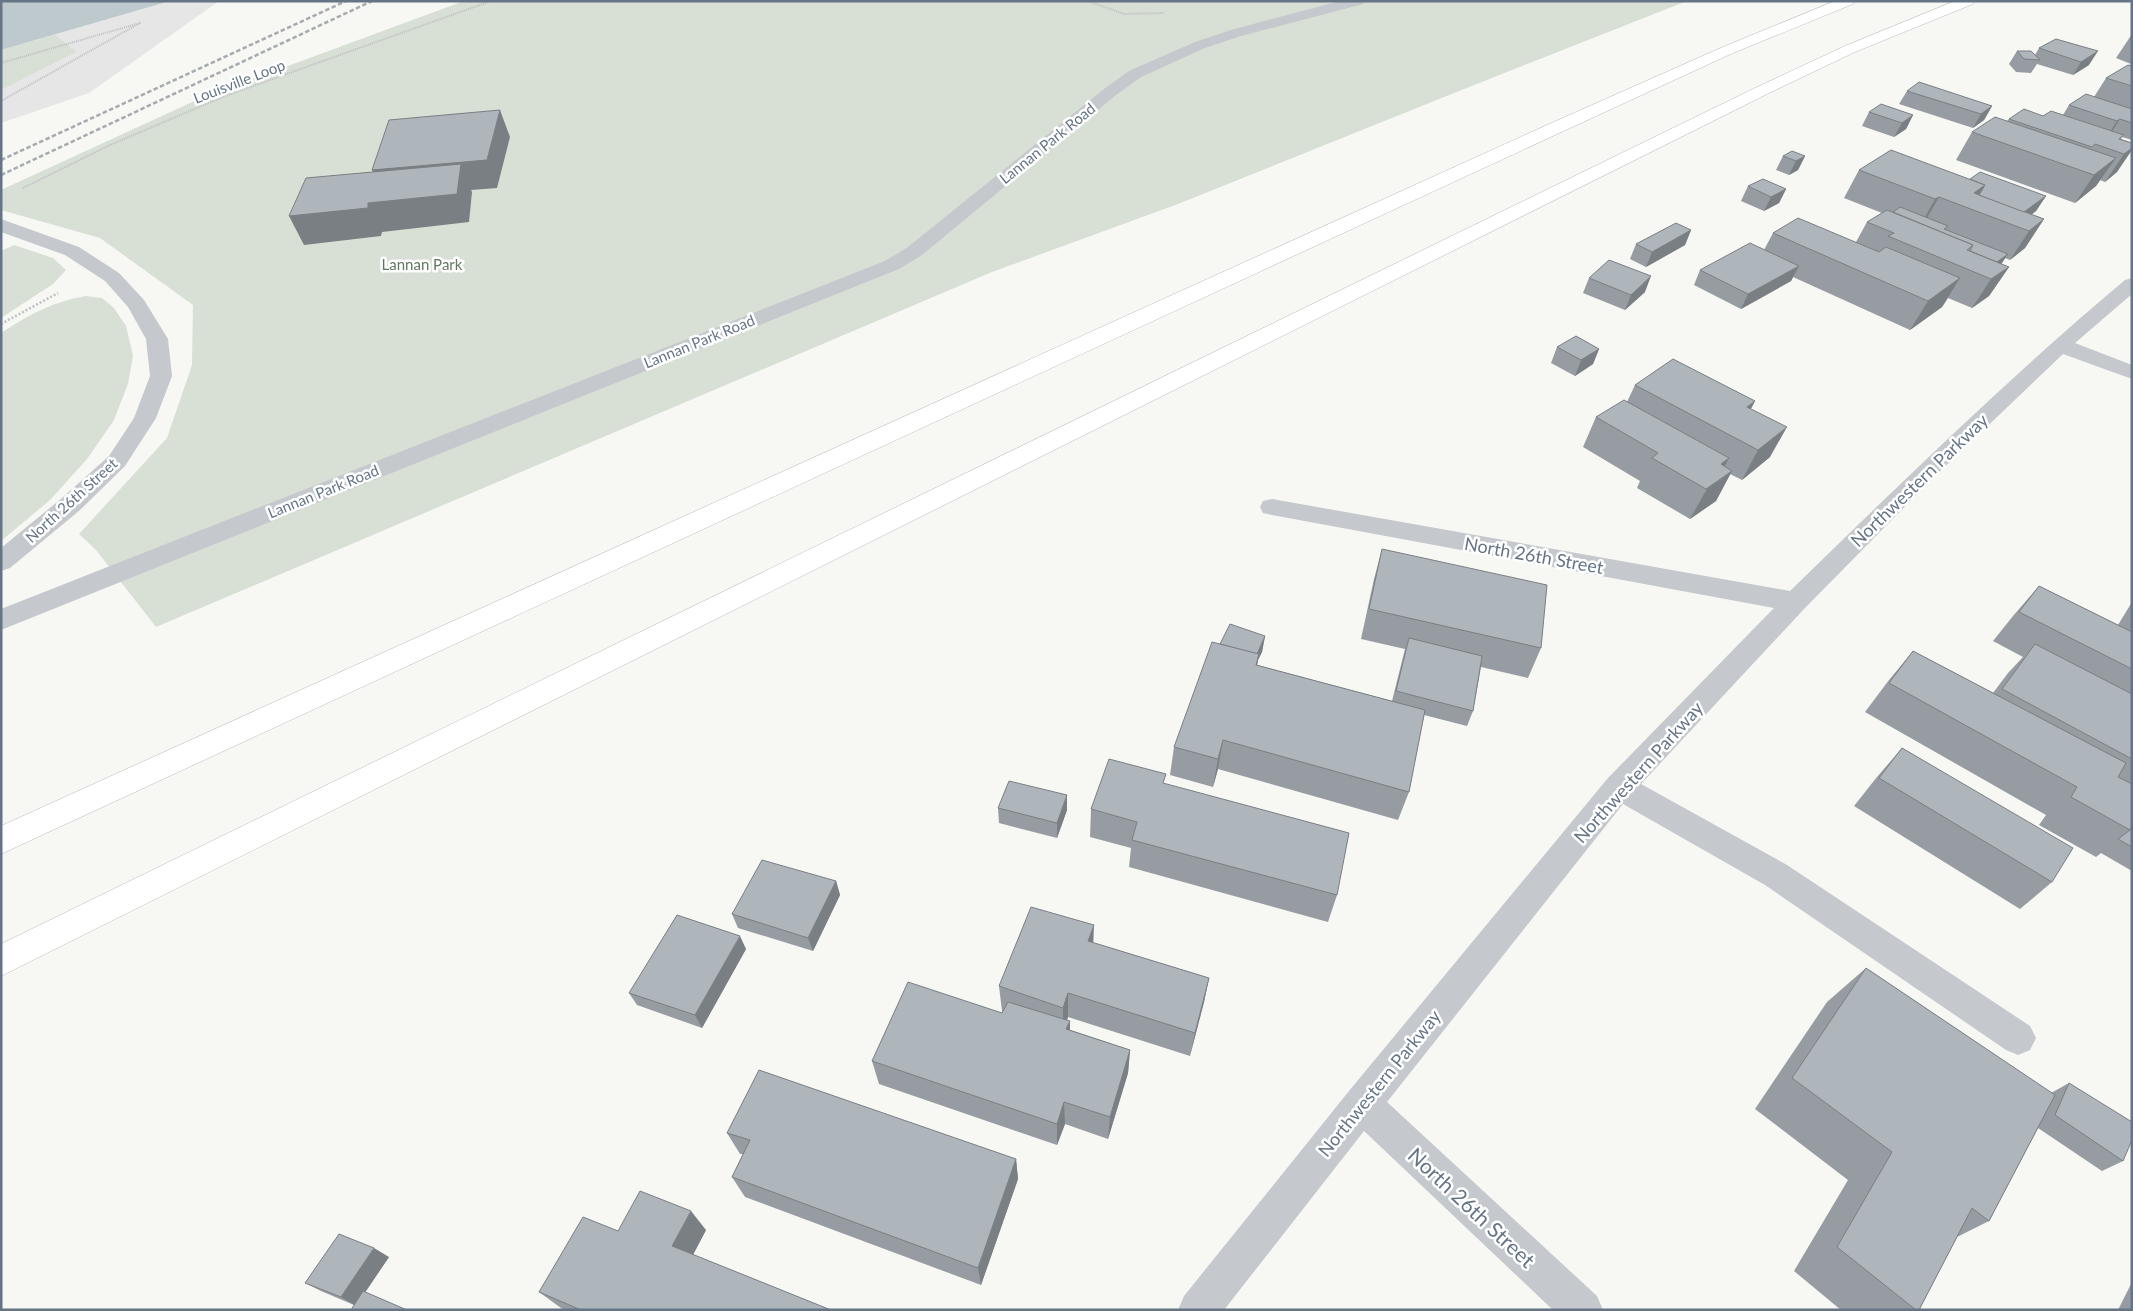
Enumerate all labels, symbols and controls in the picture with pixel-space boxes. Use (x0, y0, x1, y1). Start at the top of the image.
street label: Louisville Loop (191, 55, 287, 107)
street label: Lannan Park Road (995, 99, 1099, 187)
park label: Lannan Park (382, 255, 463, 273)
street label: Lannan Park Road (641, 311, 757, 371)
street label: Northwestern Parkway (1846, 408, 1993, 551)
street label: North 26th Street (21, 454, 121, 546)
street label: Lannan Park Road (265, 461, 381, 521)
street label: North 26th Street (1463, 532, 1606, 578)
street label: Northwestern Parkway (1569, 696, 1708, 847)
street label: Northwestern Parkway (1313, 1005, 1445, 1161)
street label: North 26th Street (1403, 1142, 1541, 1272)

